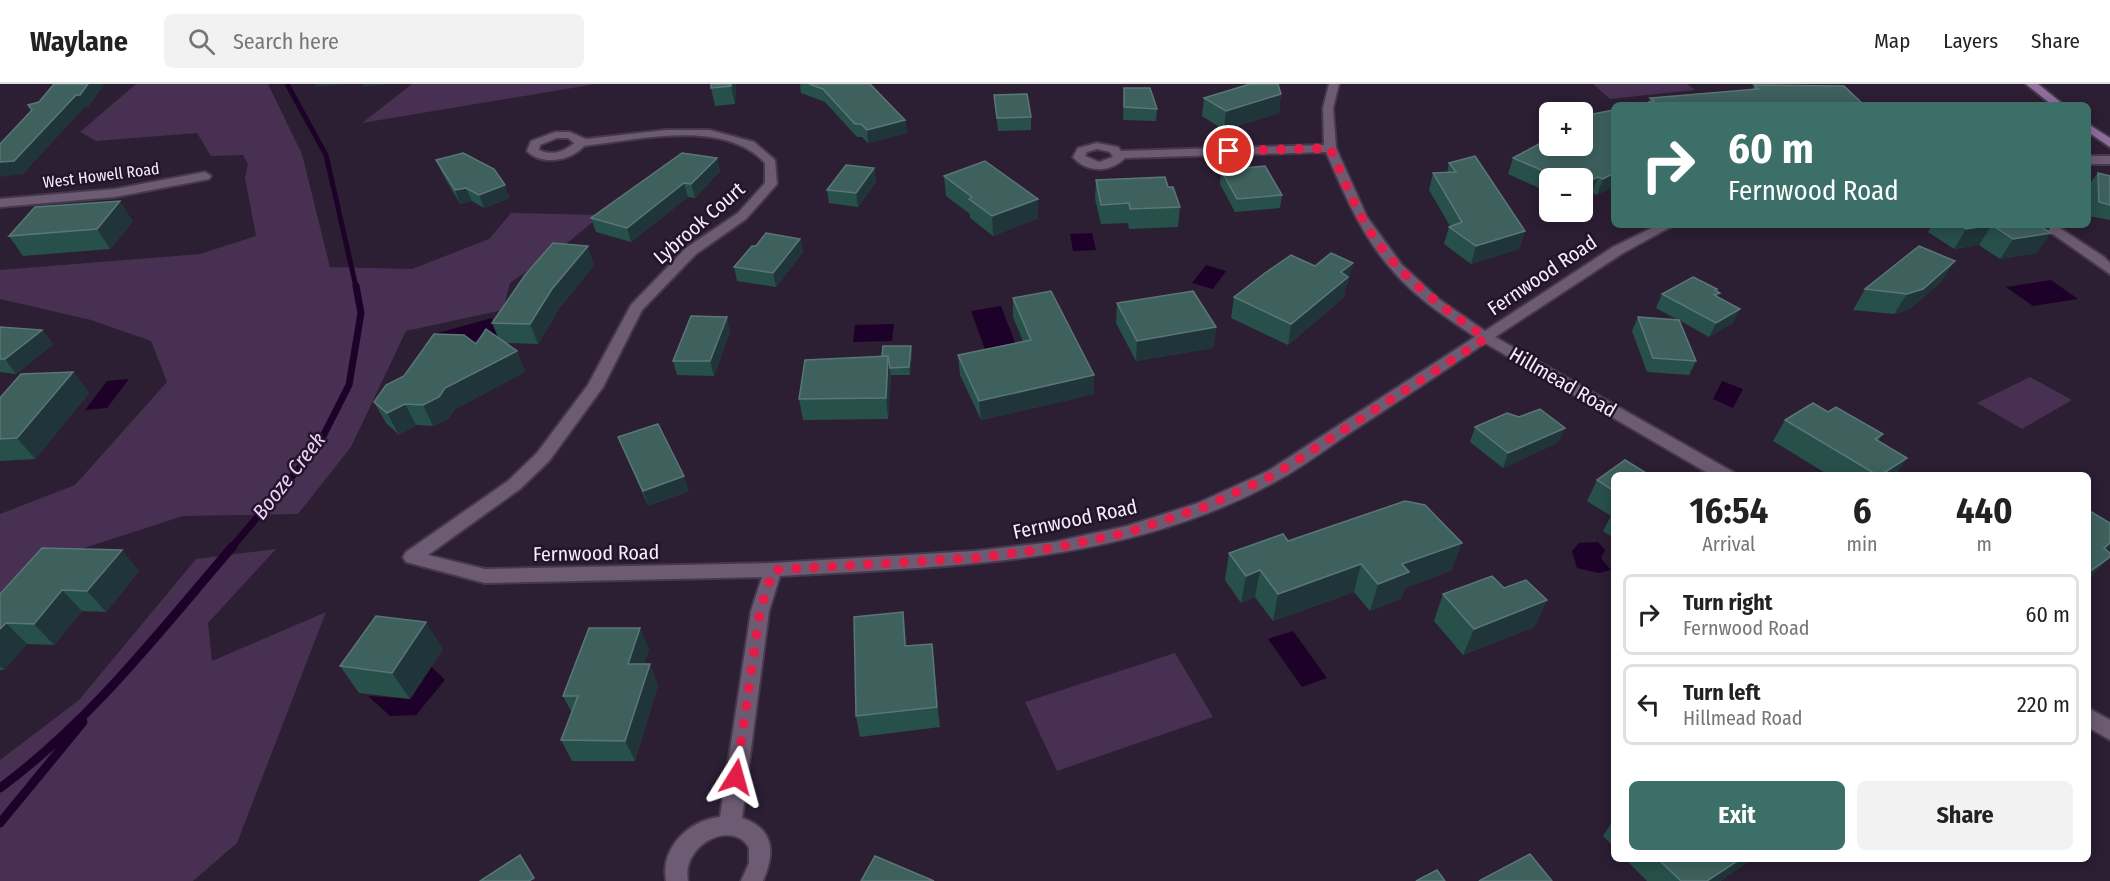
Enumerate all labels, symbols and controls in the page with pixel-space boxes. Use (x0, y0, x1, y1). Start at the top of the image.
search box (164, 14, 584, 68)
text: Waylane (30, 25, 128, 58)
icon: search (185, 25, 218, 58)
text: Search here (233, 28, 339, 55)
text: Map (1874, 28, 1910, 54)
text: Layers (1943, 28, 1998, 54)
text: Share (2031, 28, 2080, 54)
map controls (1539, 102, 1593, 222)
button: + (1539, 102, 1593, 156)
text: 60 m (1728, 124, 1814, 174)
pin (1203, 125, 1254, 176)
icon: right (1629, 126, 1707, 204)
icon: arrive (1212, 134, 1245, 167)
street label: West Howell Road (42, 159, 160, 192)
button: − (1539, 168, 1593, 222)
text: Fernwood Road (1728, 175, 1899, 207)
street label: Lybrook Court (649, 177, 750, 269)
street label: Fernwood Road (1483, 230, 1601, 320)
street label: Hillmead Road (1505, 342, 1621, 422)
water label: Booze Creek (247, 427, 331, 525)
text: 16:54 (1689, 489, 1768, 533)
text: 6 (1853, 489, 1871, 533)
text: 440 (1956, 489, 2013, 533)
street label: Fernwood Road (1011, 494, 1139, 544)
text: Arrival (1702, 532, 1755, 556)
text: min (1847, 532, 1878, 556)
text: m (1977, 532, 1992, 556)
street label: Fernwood Road (533, 540, 659, 566)
text: Turn right (1683, 589, 1772, 616)
icon: right (1632, 598, 1665, 631)
text: 60 m (2026, 601, 2070, 628)
text: Fernwood Road (1683, 616, 1809, 640)
text: Turn left (1683, 679, 1761, 706)
icon: left (1632, 688, 1665, 721)
text: 220 m (2017, 691, 2070, 718)
text: Hillmead Road (1683, 706, 1802, 730)
position arrow (704, 745, 768, 809)
button: Exit (1629, 781, 1845, 850)
button: Share (1857, 781, 2073, 850)

